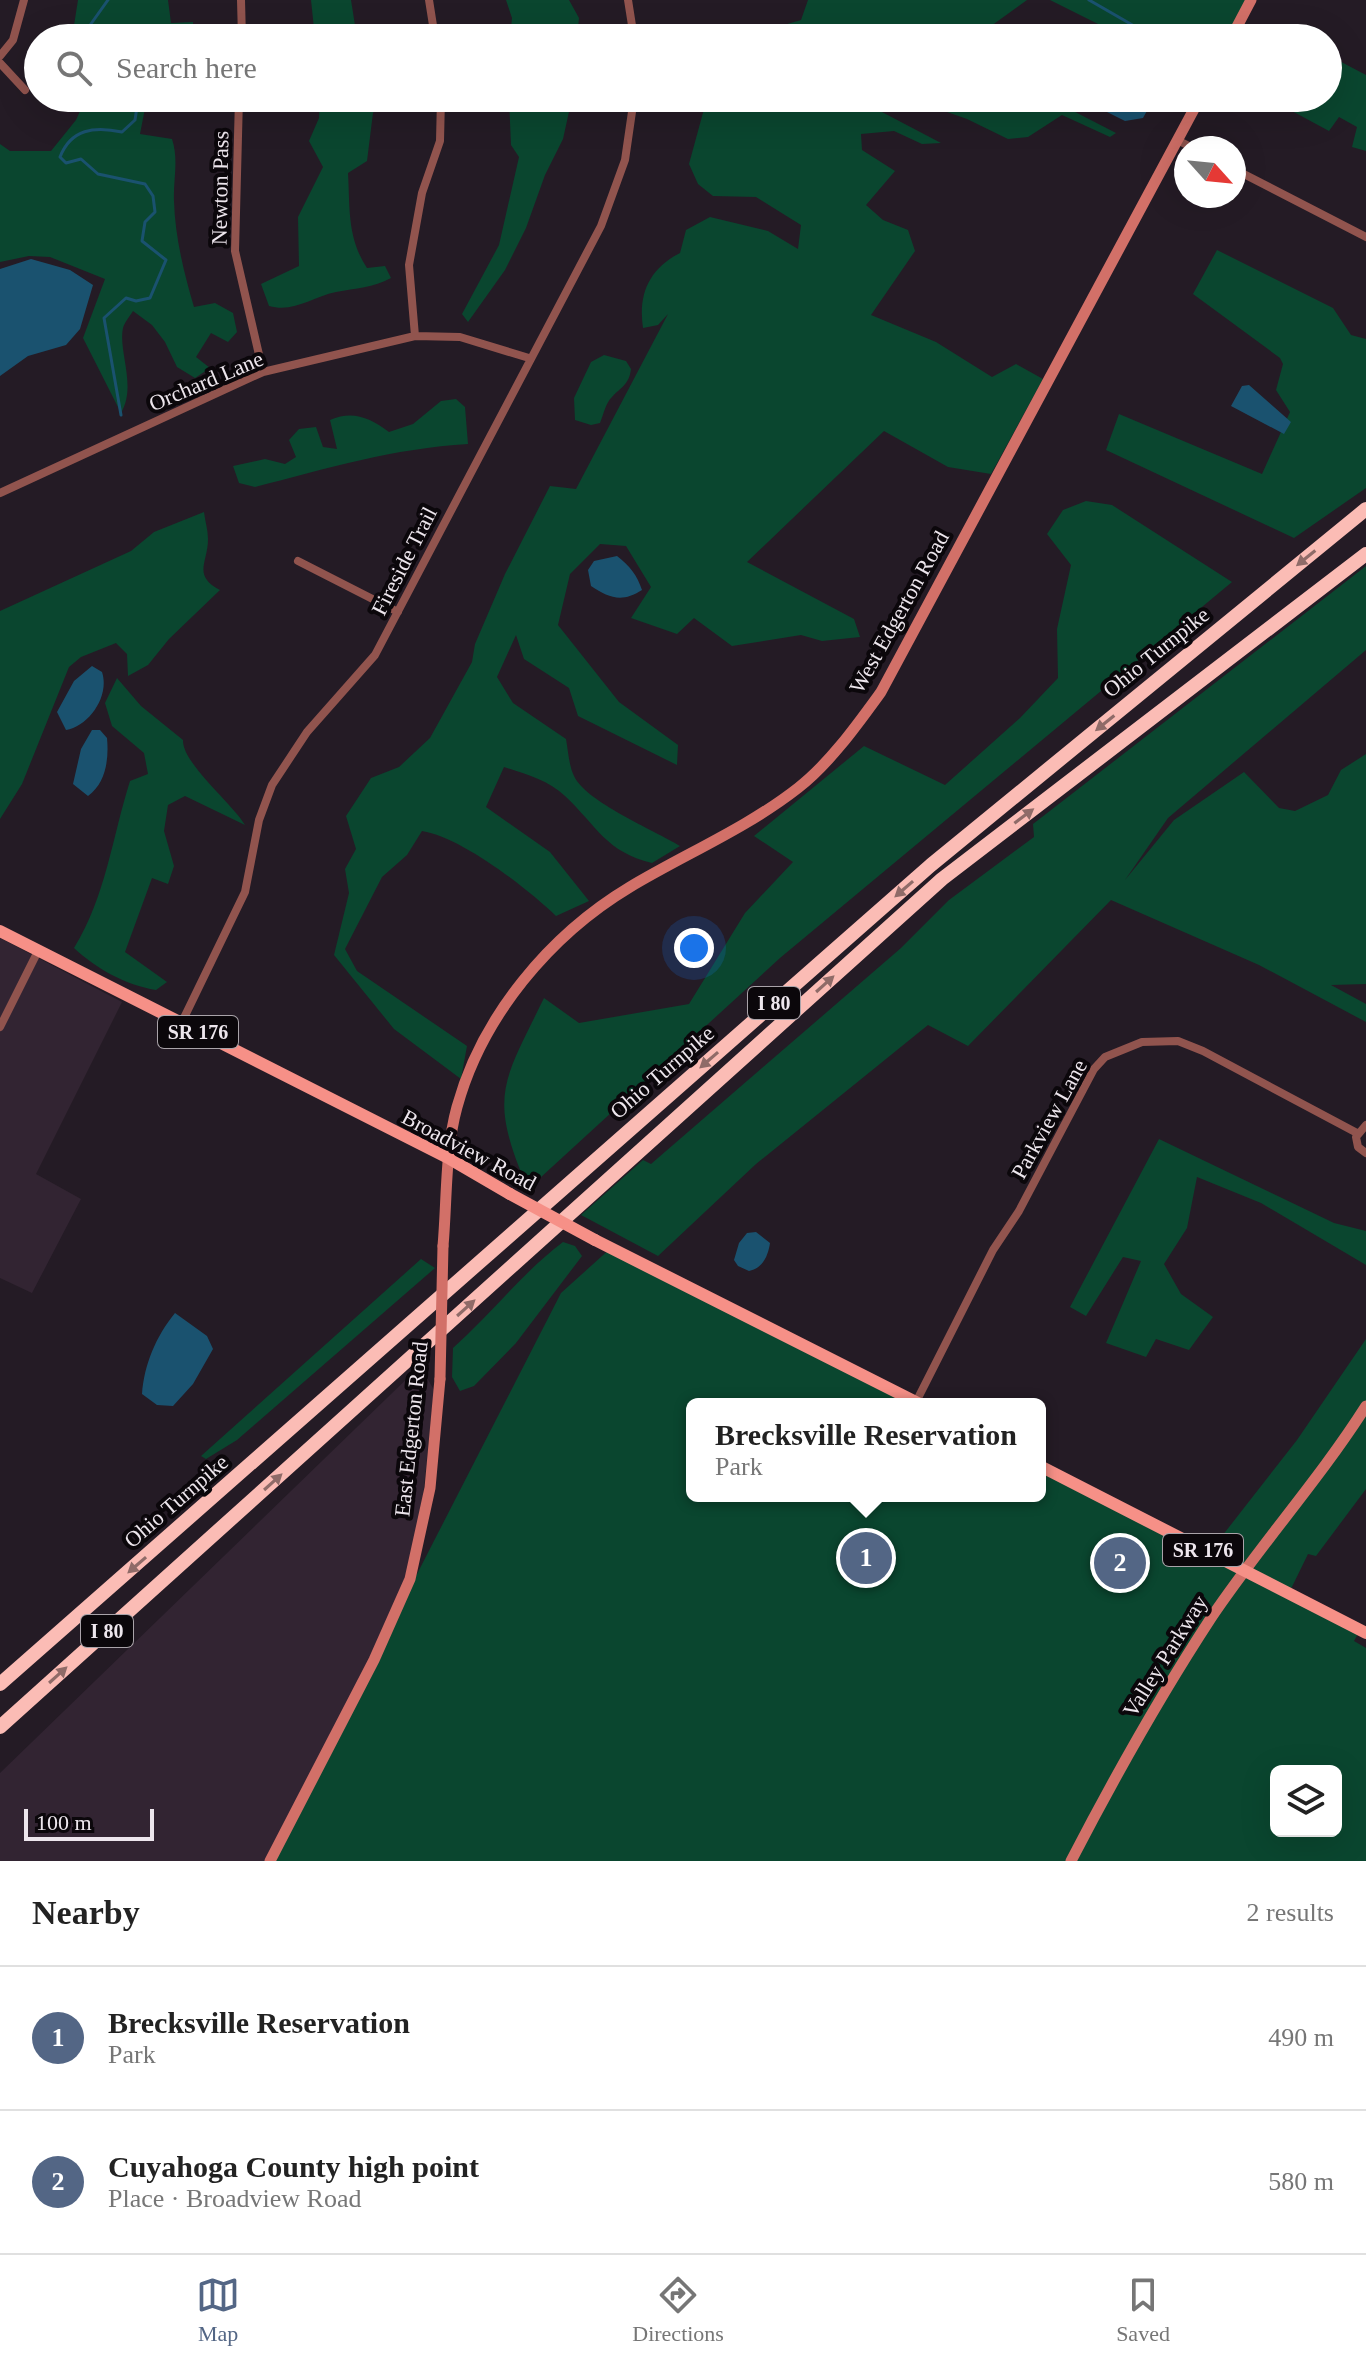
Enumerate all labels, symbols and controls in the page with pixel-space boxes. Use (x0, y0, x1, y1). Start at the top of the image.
search box (24, 24, 1342, 112)
icon: search (52, 46, 96, 90)
text: Search here (116, 51, 257, 84)
street label: Newton Pass (207, 131, 233, 245)
north arrow (1174, 136, 1246, 208)
street label: Orchard Lane (145, 346, 267, 416)
street label: Fireside Trail (366, 503, 442, 619)
street label: West Edgerton Road (844, 527, 954, 697)
one-way arrow (1295, 550, 1316, 567)
street label: Ohio Turnpike (1098, 602, 1214, 702)
one-way arrow (1095, 714, 1115, 731)
one-way arrow (1014, 809, 1034, 825)
one-way arrow (895, 880, 915, 897)
your location (674, 928, 714, 968)
one-way arrow (815, 976, 835, 993)
road number: I 80 (748, 987, 800, 1019)
road number: SR 176 (158, 1016, 238, 1048)
street label: Ohio Turnpike (605, 1020, 719, 1124)
one-way arrow (699, 1051, 719, 1068)
street label: Parkview Lane (1006, 1055, 1092, 1183)
street label: Broadview Road (398, 1104, 540, 1196)
one-way arrow (456, 1300, 475, 1318)
street label: East Edgerton Road (389, 1340, 433, 1518)
popup (686, 1398, 1046, 1502)
text: Brecksville Reservation (715, 1418, 1017, 1451)
street label: Ohio Turnpike (119, 1449, 233, 1553)
text: Park (715, 1452, 763, 1481)
one-way arrow (262, 1474, 282, 1491)
pin: 1 (840, 1528, 892, 1588)
pin: 2 (1094, 1533, 1146, 1593)
road number: SR 176 (1163, 1534, 1243, 1566)
one-way arrow (127, 1556, 147, 1573)
street label: Valley Parkway (1118, 1591, 1212, 1721)
road number: I 80 (81, 1615, 133, 1647)
one-way arrow (48, 1666, 68, 1684)
map controls (1270, 1765, 1342, 1837)
button: layers (1270, 1765, 1342, 1837)
scale bar (24, 1805, 154, 1841)
text: 100 m (36, 1810, 92, 1835)
text: Nearby (32, 1894, 140, 1931)
text: 2 results (1247, 1898, 1334, 1927)
text: Brecksville Reservation (108, 2006, 410, 2039)
text: 1 (52, 2023, 65, 2052)
text: 490 m (1268, 2023, 1334, 2052)
text: Park (108, 2040, 156, 2069)
text: Cuyahoga County high point (108, 2150, 479, 2183)
text: 2 (52, 2167, 65, 2196)
text: 580 m (1268, 2167, 1334, 2196)
text: Place · Broadview Road (108, 2184, 361, 2213)
tab: Map (196, 2273, 240, 2347)
tab: Directions (632, 2273, 724, 2347)
tab: Saved (1116, 2273, 1170, 2347)

